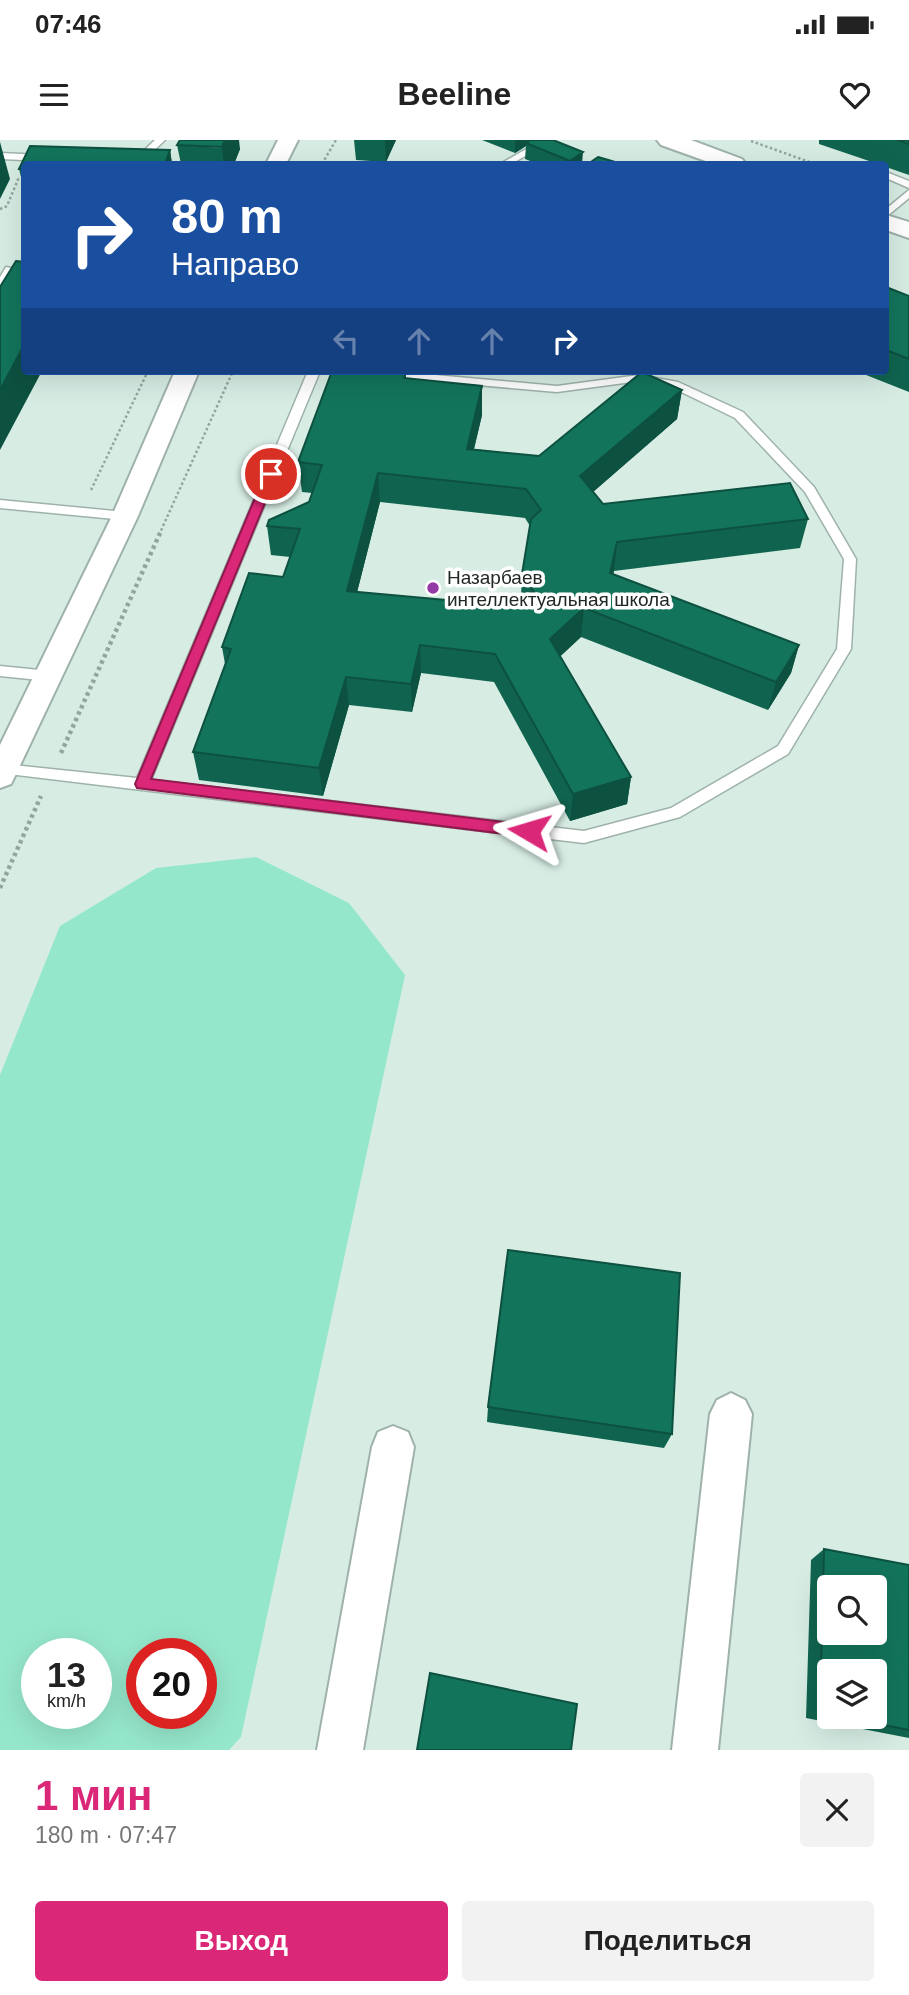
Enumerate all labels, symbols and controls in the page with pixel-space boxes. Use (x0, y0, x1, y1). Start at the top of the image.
text: 07:46 (35, 9, 102, 39)
icon: menu (35, 76, 73, 114)
text: Beeline (398, 76, 511, 112)
icon: heart (836, 76, 874, 114)
icon: right (56, 189, 147, 280)
text: 80 m (171, 189, 283, 243)
text: Направо (171, 246, 299, 282)
icon: left (327, 322, 365, 360)
icon: ahead (400, 322, 438, 360)
icon: ahead (473, 322, 511, 360)
icon: right (546, 322, 584, 360)
pin (241, 444, 301, 504)
icon: arrive (252, 455, 290, 493)
place label: Назарбаев интеллектуальная школа (447, 567, 670, 610)
marker: Назарбаев интеллектуальная школа (425, 580, 441, 596)
position arrow (492, 794, 566, 868)
map controls (817, 1575, 887, 1729)
button: search (817, 1575, 887, 1645)
speed limit sign: 20 (126, 1638, 217, 1729)
text: 13 (47, 1655, 86, 1694)
button: layers (817, 1659, 887, 1729)
text: km/h (47, 1691, 86, 1711)
text: 1 мин (35, 1772, 152, 1819)
button: close (800, 1773, 874, 1847)
text: 180 m · 07:47 (35, 1822, 177, 1848)
button: Выход (35, 1901, 448, 1981)
button: Поделиться (462, 1901, 874, 1981)

